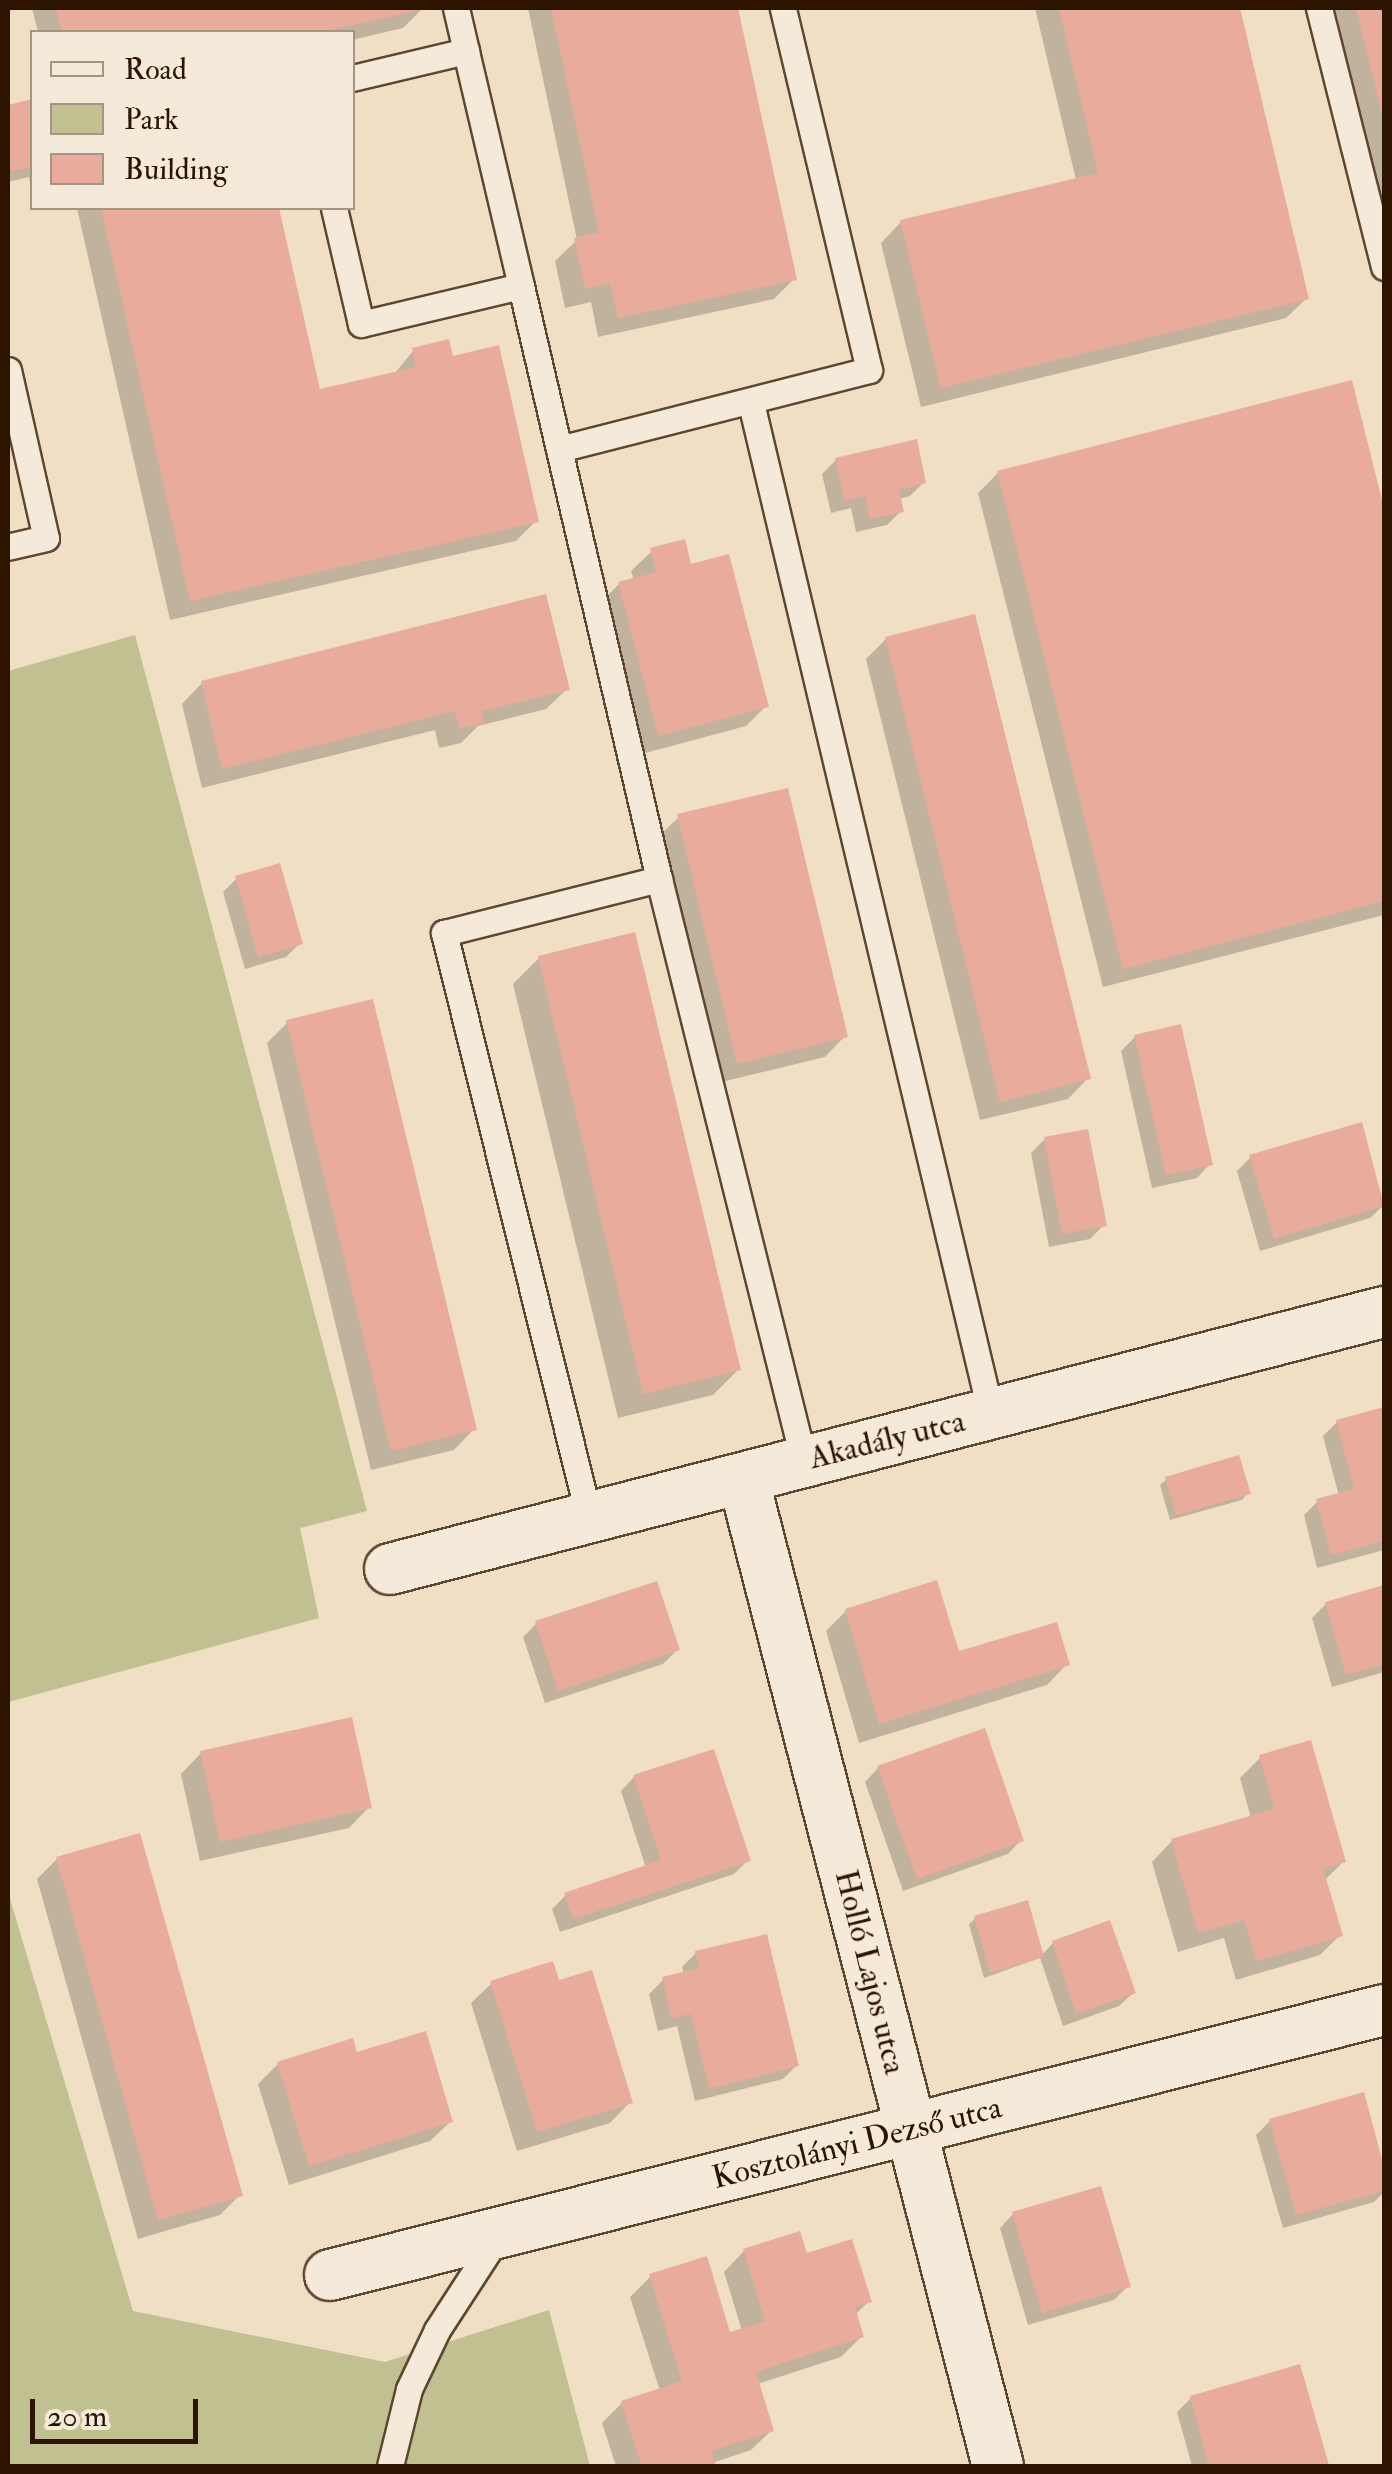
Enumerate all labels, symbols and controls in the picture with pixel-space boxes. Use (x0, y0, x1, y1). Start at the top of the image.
legend (30, 30, 355, 210)
text: Road (124, 51, 187, 88)
text: Park (124, 101, 179, 138)
text: Building (124, 151, 228, 188)
street label: Akadály utca (805, 1402, 969, 1478)
street label: Holló Lajos utca (826, 1866, 914, 2078)
street label: Kosztolányi Dezső utca (708, 2088, 1006, 2198)
scale bar (35, 2379, 202, 2441)
text: 20 m (47, 2398, 107, 2435)

